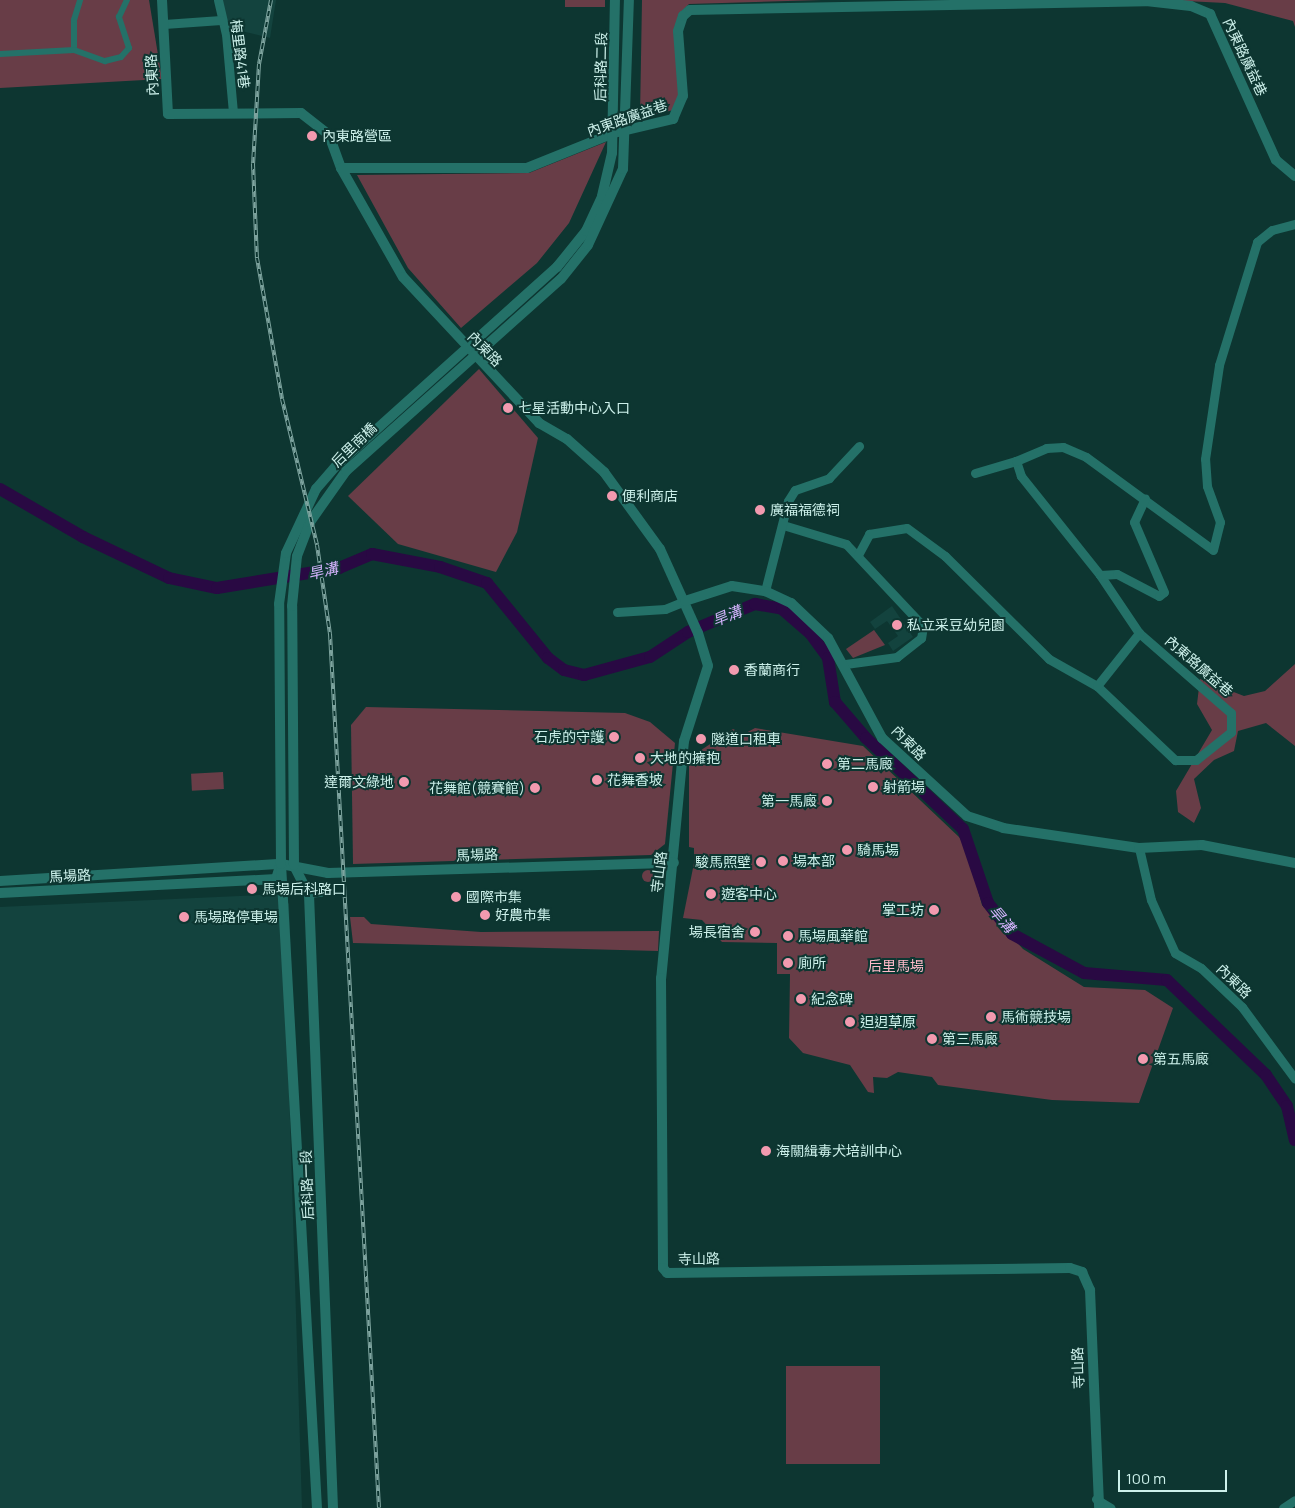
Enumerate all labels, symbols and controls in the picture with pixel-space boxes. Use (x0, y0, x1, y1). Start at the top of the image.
street label: 內東路廣益巷 (1220, 15, 1270, 99)
street label: 梅里路41巷 (227, 18, 253, 90)
street label: 后科路二段 (592, 32, 610, 102)
street label: 內東路 (143, 54, 161, 96)
street label: 內東路廣益巷 (585, 96, 669, 140)
place label: 內東路營區 (322, 128, 392, 144)
marker: 內東路營區 (306, 130, 318, 142)
street label: 內東路 (464, 328, 506, 370)
place label: 七星活動中心入口 (518, 400, 630, 416)
marker: 七星活動中心入口 (502, 402, 514, 414)
street label: 后里南橋 (328, 420, 380, 470)
place label: 便利商店 (622, 488, 678, 504)
marker: 便利商店 (606, 490, 618, 502)
place label: 廣福福德祠 (770, 502, 840, 518)
marker: 廣福福德祠 (754, 504, 766, 516)
water label: 旱溝 (306, 559, 340, 583)
water label: 旱溝 (710, 602, 744, 630)
place label: 私立采豆幼兒園 (907, 617, 1005, 633)
marker: 私立采豆幼兒園 (891, 619, 903, 631)
street label: 內東路廣益巷 (1162, 632, 1236, 700)
place label: 香蘭商行 (744, 662, 800, 678)
marker: 香蘭商行 (728, 664, 740, 676)
street label: 內東路 (888, 722, 930, 764)
place label: 石虎的守護 (534, 729, 604, 745)
marker: 石虎的守護 (608, 731, 620, 743)
place label: 隧道口租車 (711, 731, 781, 747)
marker: 隧道口租車 (695, 733, 707, 745)
place label: 大地的擁抱 (650, 750, 720, 766)
marker: 大地的擁抱 (634, 752, 646, 764)
place label: 第二馬廄 (837, 756, 893, 772)
marker: 第二馬廄 (821, 758, 833, 770)
place label: 花舞香坡 (607, 772, 663, 788)
place label: 達爾文綠地 (324, 774, 394, 790)
marker: 花舞香坡 (591, 774, 603, 786)
marker: 達爾文綠地 (398, 776, 410, 788)
place label: 射箭場 (883, 779, 925, 795)
place label: 花舞館(競賽館) (429, 780, 525, 796)
marker: 射箭場 (867, 781, 879, 793)
marker: 花舞館(競賽館) (529, 782, 541, 794)
place label: 第一馬廄 (761, 793, 817, 809)
marker: 第一馬廄 (821, 795, 833, 807)
place label: 騎馬場 (857, 842, 899, 858)
marker: 騎馬場 (841, 844, 853, 856)
street label: 馬場路 (456, 846, 498, 864)
street label: 寺山路 (648, 850, 670, 894)
place label: 場本部 (793, 853, 835, 869)
place label: 駿馬照壁 (695, 854, 751, 870)
marker: 場本部 (777, 855, 789, 867)
marker: 駿馬照壁 (755, 856, 767, 868)
street label: 馬場路 (49, 867, 91, 885)
place label: 馬場后科路口 (262, 881, 346, 897)
marker: 馬場后科路口 (246, 883, 258, 895)
place label: 遊客中心 (721, 886, 777, 902)
marker: 遊客中心 (705, 888, 717, 900)
place label: 國際市集 (466, 889, 522, 905)
marker: 國際市集 (450, 891, 462, 903)
place label: 掌工坊 (882, 902, 924, 918)
water label: 旱溝 (985, 902, 1019, 936)
marker: 掌工坊 (928, 904, 940, 916)
place label: 好農市集 (495, 907, 551, 923)
place label: 馬場路停車場 (194, 909, 278, 925)
marker: 好農市集 (479, 909, 491, 921)
marker: 馬場路停車場 (178, 911, 190, 923)
place label: 場長宿舍 (689, 924, 745, 940)
marker: 場長宿舍 (749, 926, 761, 938)
place label: 馬場風華館 (798, 928, 868, 944)
marker: 馬場風華館 (782, 930, 794, 942)
place label: 廁所 (798, 955, 826, 971)
marker: 廁所 (782, 957, 794, 969)
park label: 后里馬場 (868, 958, 924, 974)
street label: 內東路 (1213, 960, 1255, 1002)
place label: 紀念碑 (811, 991, 853, 1007)
marker: 紀念碑 (795, 993, 807, 1005)
place label: 馬術競技場 (1001, 1009, 1071, 1025)
marker: 馬術競技場 (985, 1011, 997, 1023)
place label: 𨑨迌草原 (860, 1014, 916, 1030)
marker: 𨑨迌草原 (844, 1016, 856, 1028)
place label: 第三馬廄 (942, 1031, 998, 1047)
marker: 第三馬廄 (926, 1033, 938, 1045)
place label: 第五馬廄 (1153, 1051, 1209, 1067)
marker: 第五馬廄 (1137, 1053, 1149, 1065)
place label: 海關緝毒犬培訓中心 (776, 1143, 902, 1159)
marker: 海關緝毒犬培訓中心 (760, 1145, 772, 1157)
street label: 后科路一段 (297, 1150, 317, 1220)
street label: 寺山路 (678, 1250, 720, 1268)
street label: 寺山路 (1069, 1347, 1087, 1389)
scale bar (1120, 1460, 1229, 1492)
text: 100 m (1126, 1468, 1166, 1489)

